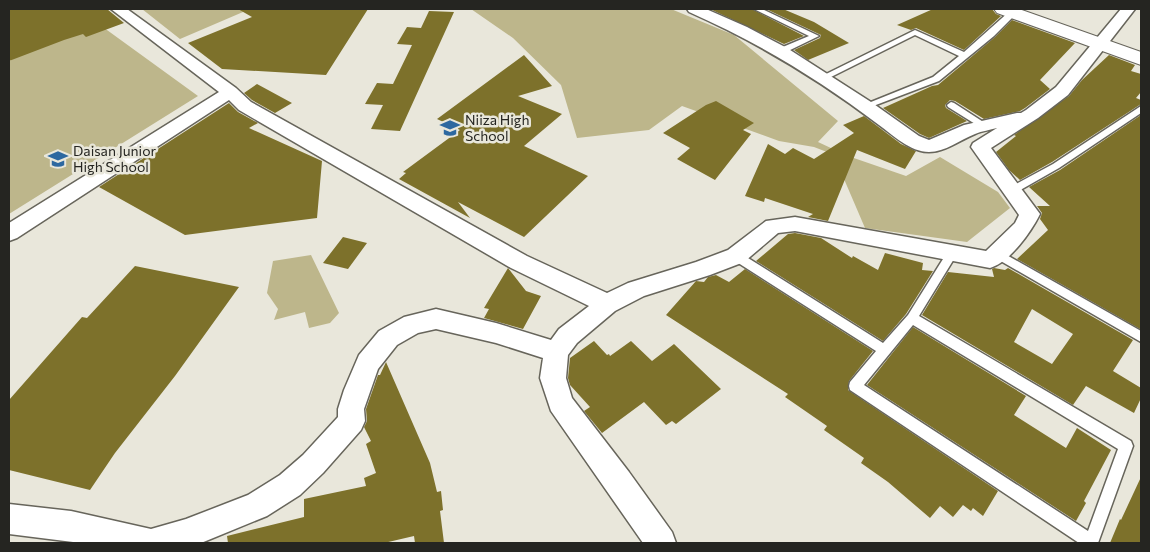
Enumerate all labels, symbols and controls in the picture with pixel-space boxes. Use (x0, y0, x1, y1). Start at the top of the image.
place label: Niiza High School (465, 111, 529, 144)
school or university icon: Niiza High School (439, 117, 461, 139)
place label: Daisan Junior High School (73, 142, 157, 175)
school or university icon: Daisan Junior High School (47, 148, 69, 170)

